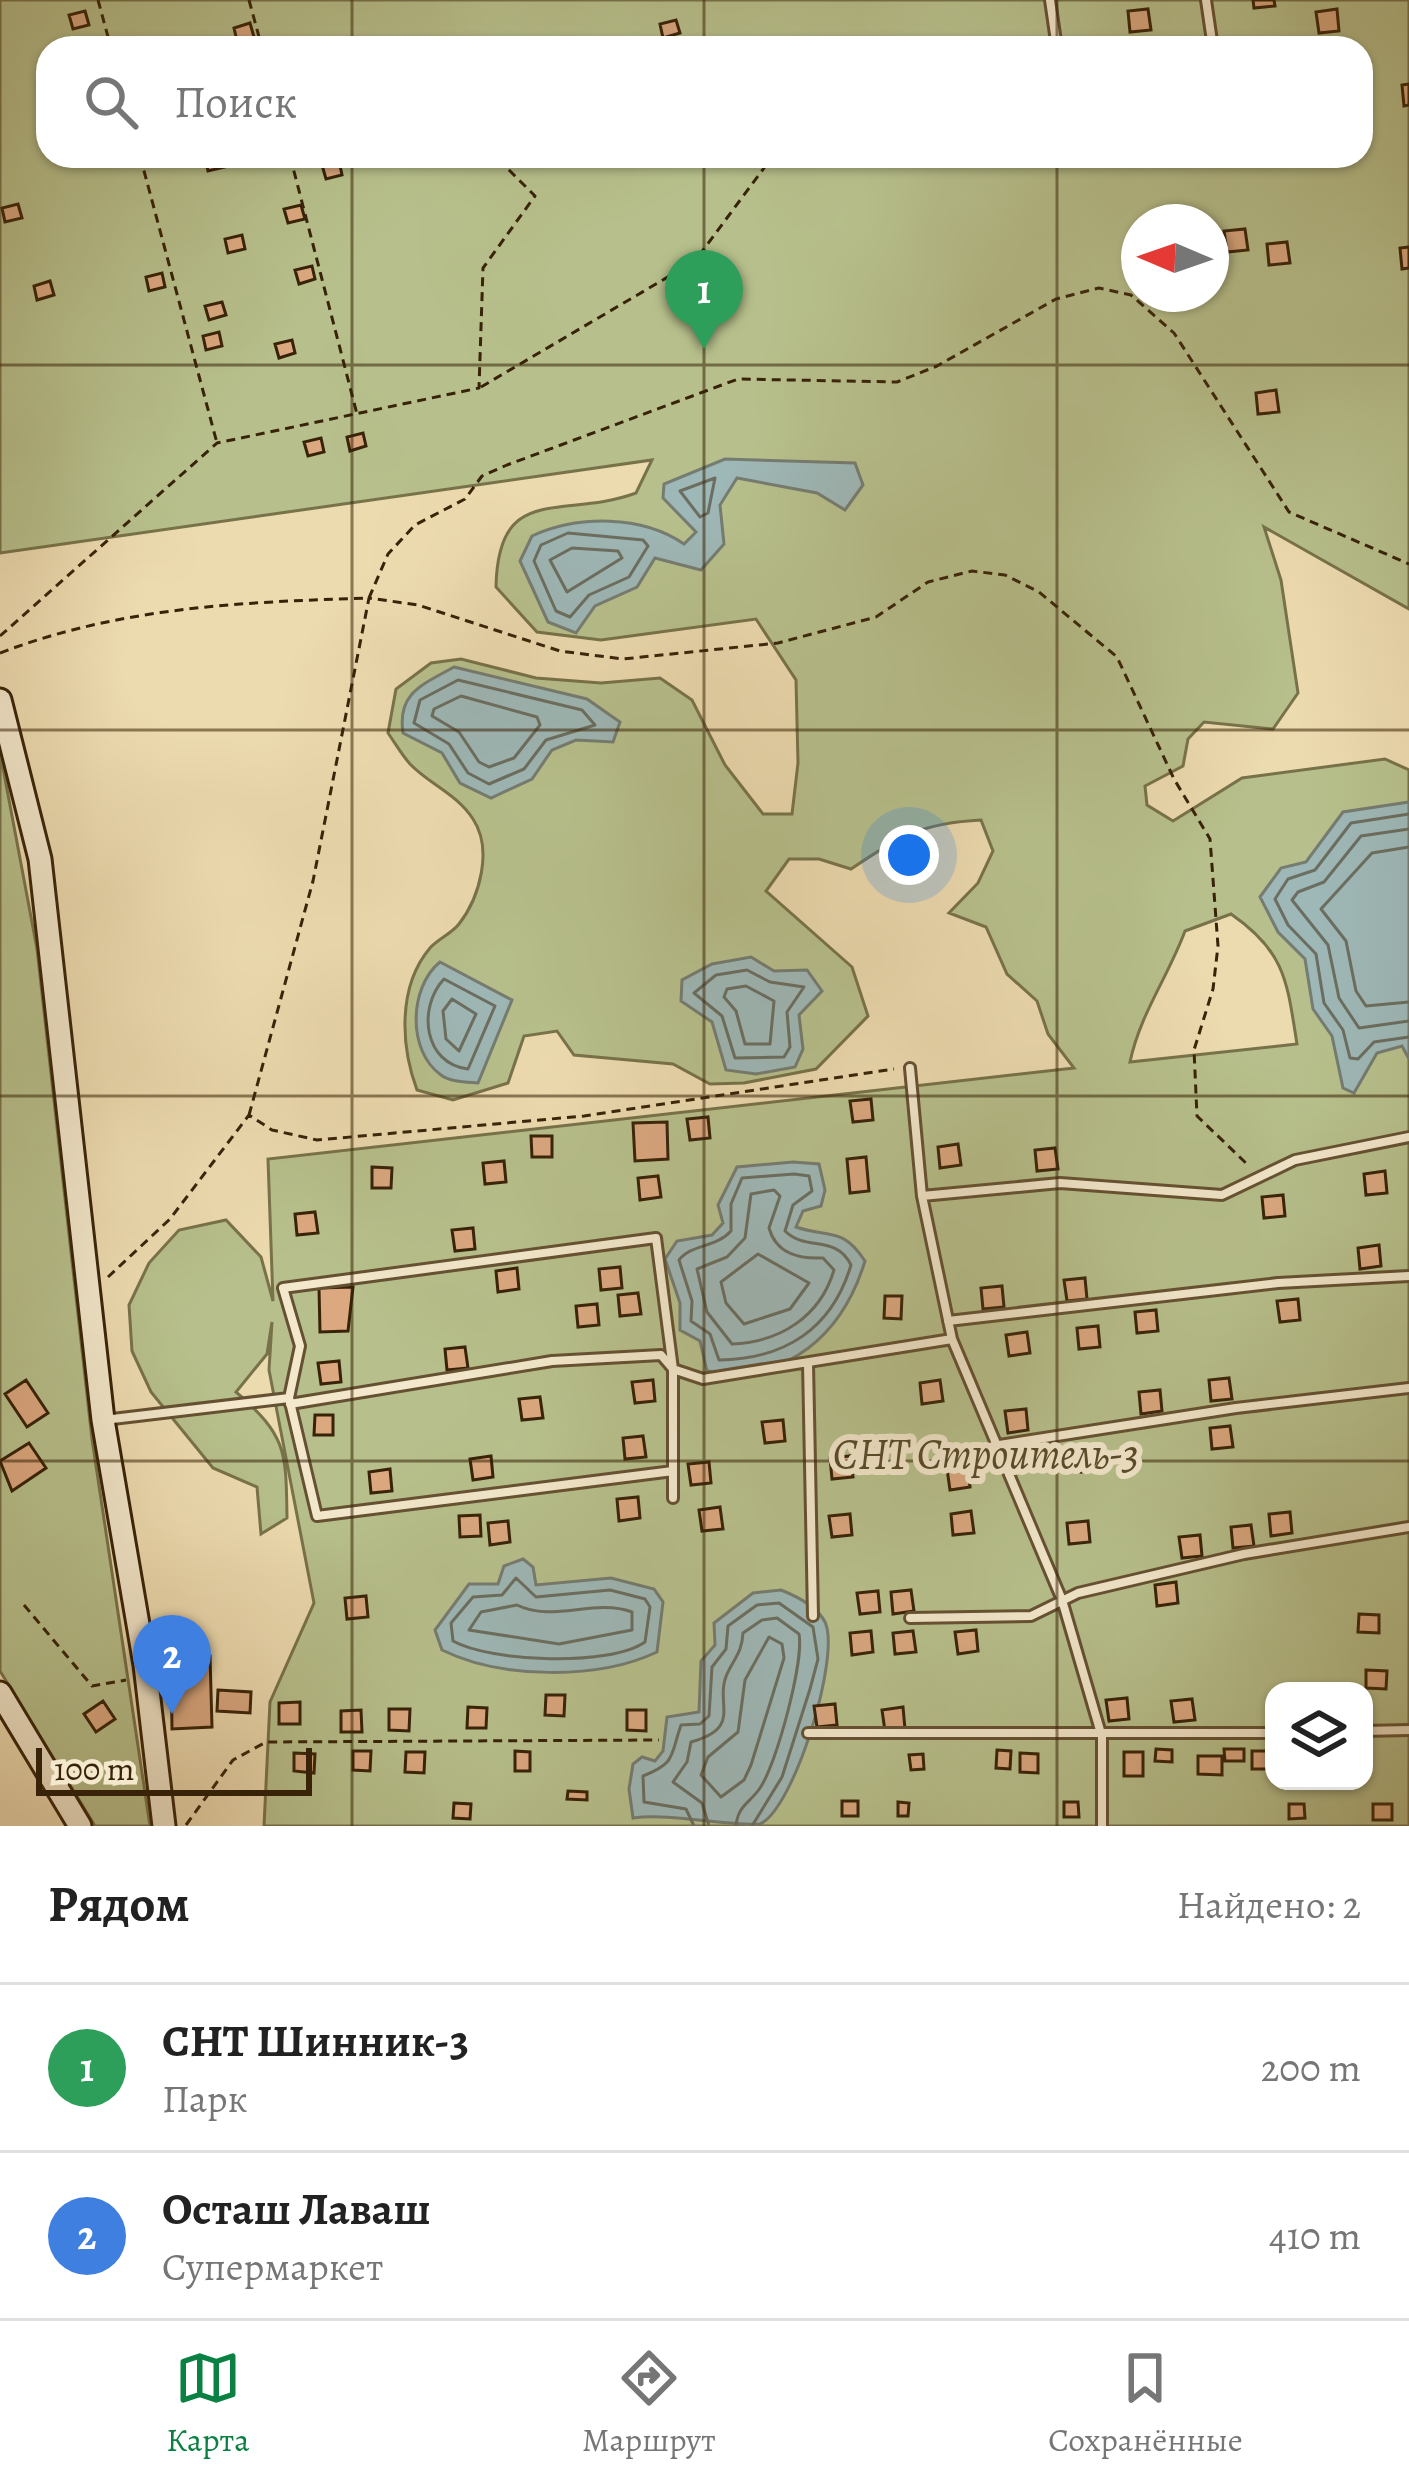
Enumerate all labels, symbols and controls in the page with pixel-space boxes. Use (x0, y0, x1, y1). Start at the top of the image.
search box (36, 36, 1373, 168)
icon: search (78, 69, 144, 135)
text: Поиск (174, 71, 297, 133)
north arrow (1121, 204, 1229, 312)
pin: 1 (665, 250, 743, 349)
your location (879, 825, 939, 885)
park label: СНТ Строитель-3 (833, 1425, 1139, 1482)
pin: 2 (133, 1615, 211, 1714)
map controls (1265, 1682, 1373, 1790)
button: layers (1265, 1682, 1373, 1790)
scale bar (36, 1742, 312, 1795)
text: 100 m (54, 1746, 134, 1791)
text: Рядом (48, 1869, 190, 1939)
text: Найдено: 2 (1177, 1878, 1361, 1931)
text: СНТ Шинник-3 (162, 2010, 469, 2072)
text: 1 (80, 2041, 94, 2094)
text: 200 m (1261, 2041, 1361, 2094)
text: Парк (162, 2072, 248, 2125)
text: Осташ Лаваш (162, 2178, 431, 2240)
text: 2 (78, 2209, 96, 2262)
text: 410 m (1269, 2209, 1361, 2262)
text: Супермаркет (162, 2240, 383, 2293)
tab: Карта (166, 2345, 249, 2462)
tab: Маршрут (582, 2345, 716, 2462)
tab: Сохранённые (1048, 2345, 1243, 2462)

